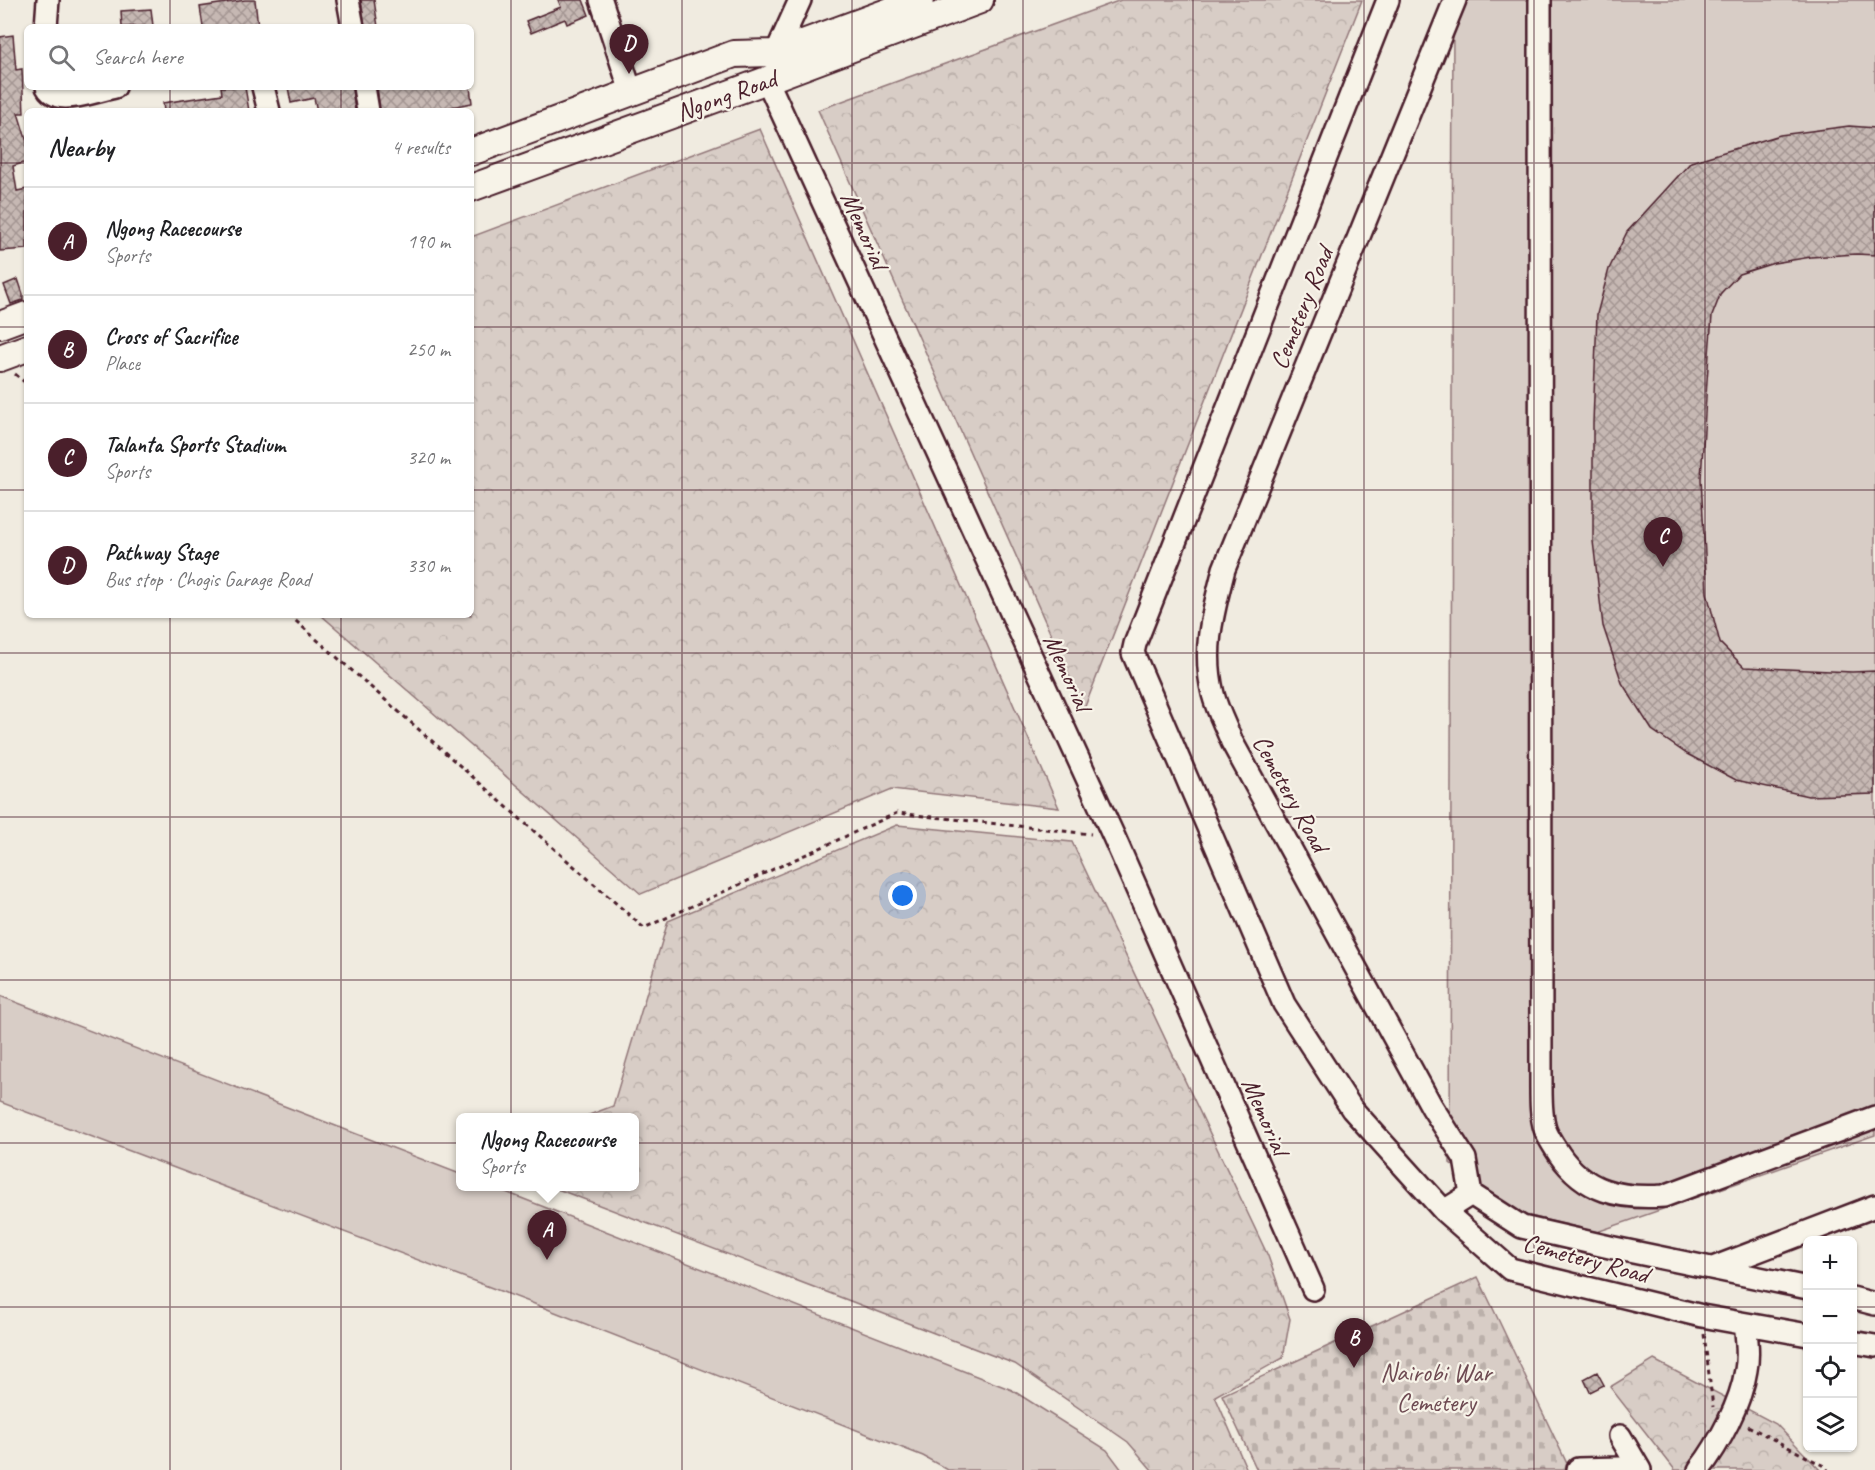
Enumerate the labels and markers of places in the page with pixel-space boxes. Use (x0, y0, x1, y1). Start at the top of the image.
pin: D (610, 25, 648, 74)
pin: C (1644, 518, 1682, 567)
pin: A (528, 1210, 566, 1260)
pin: B (1334, 1318, 1374, 1368)

